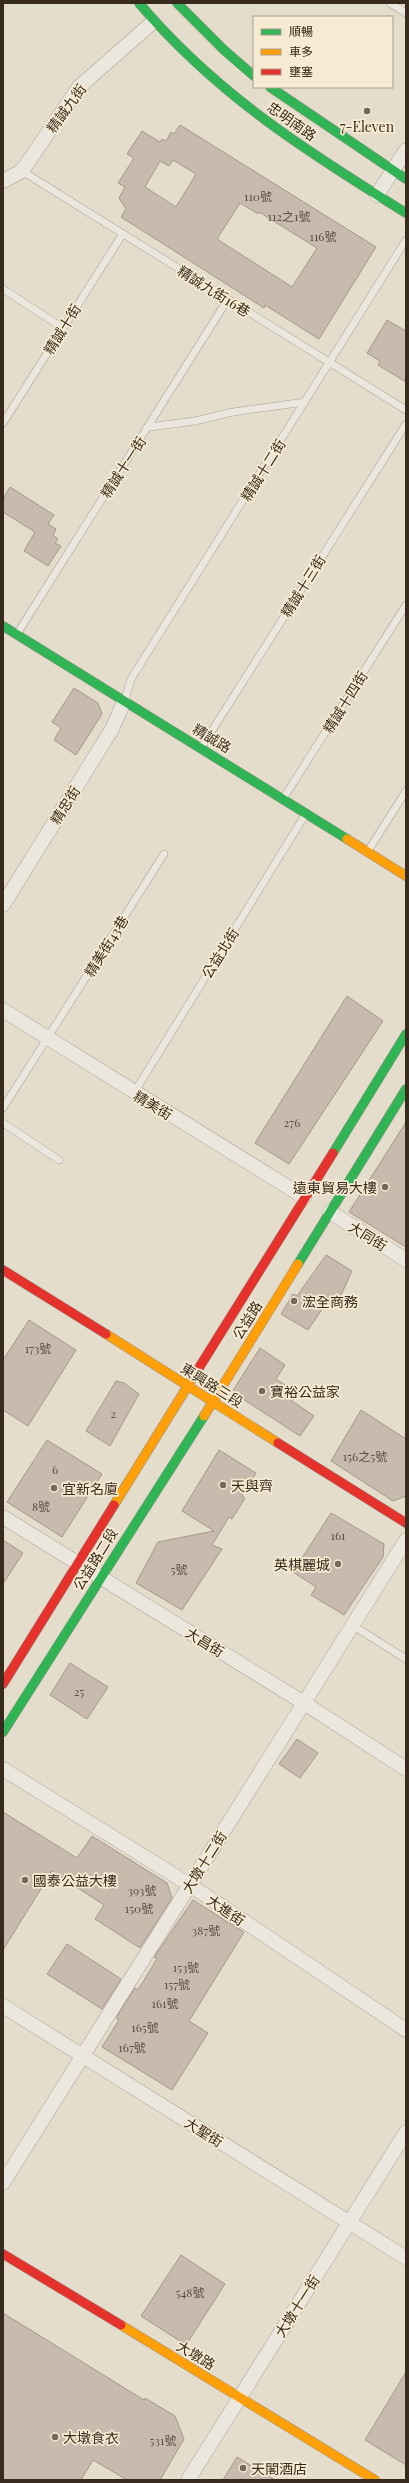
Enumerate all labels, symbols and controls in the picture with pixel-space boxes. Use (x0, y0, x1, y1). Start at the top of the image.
legend (253, 16, 393, 88)
text: 順暢 (289, 23, 313, 39)
text: 車多 (289, 43, 313, 59)
text: 壅塞 (289, 63, 313, 79)
street label: 精誠九街 (42, 80, 90, 136)
street label: 忠明南路 (264, 97, 320, 145)
marker: 7-Eleven (362, 106, 372, 116)
place label: 7-Eleven (340, 117, 395, 136)
house number: 110號 (244, 188, 272, 204)
house number: 112之1號 (267, 208, 311, 224)
house number: 116號 (309, 228, 337, 244)
street label: 精誠九街16巷 (174, 261, 254, 321)
street label: 精誠十街 (39, 300, 85, 358)
street label: 精誠十一街 (96, 432, 150, 502)
street label: 精誠十二街 (236, 435, 290, 505)
street label: 精誠十三街 (276, 551, 330, 621)
street label: 精誠十四街 (318, 667, 372, 737)
street label: 精誠路 (189, 719, 235, 757)
street label: 精忠街 (46, 782, 84, 828)
street label: 精美街43巷 (80, 912, 132, 980)
street label: 公益北街 (197, 924, 243, 982)
street label: 精美街 (130, 1086, 176, 1124)
house number: 276 (284, 1114, 300, 1130)
place label: 遠東貿易大樓 (293, 1178, 377, 1197)
marker: 遠東貿易大樓 (380, 1182, 390, 1192)
street label: 大同街 (345, 1217, 391, 1255)
place label: 浤全商務 (302, 1292, 358, 1311)
marker: 浤全商務 (289, 1296, 299, 1306)
street label: 公益路 (228, 1297, 266, 1343)
house number: 173號 (25, 1340, 51, 1356)
street label: 東興路三段 (177, 1358, 247, 1412)
place label: 寶裕公益家 (270, 1382, 340, 1401)
marker: 寶裕公益家 (257, 1386, 267, 1396)
house number: 2 (110, 1405, 116, 1421)
house number: 156之5號 (343, 1448, 387, 1464)
house number: 6 (52, 1461, 58, 1477)
place label: 天與齊 (231, 1476, 273, 1495)
place label: 宜新名廈 (62, 1479, 118, 1498)
marker: 天與齊 (218, 1480, 228, 1490)
marker: 宜新名廈 (49, 1483, 59, 1493)
house number: 8號 (32, 1498, 50, 1514)
street label: 公益路二段 (68, 1524, 122, 1594)
house number: 161 (330, 1527, 346, 1543)
place label: 英棋麗城 (274, 1555, 330, 1574)
marker: 英棋麗城 (333, 1559, 343, 1569)
house number: 5號 (171, 1561, 187, 1577)
street label: 大昌街 (182, 1623, 228, 1661)
house number: 25 (74, 1683, 84, 1699)
street label: 大墩十二街 (177, 1827, 231, 1897)
place label: 國泰公益大樓 (33, 1871, 117, 1890)
marker: 國泰公益大樓 (20, 1875, 30, 1885)
house number: 393號 (128, 1882, 156, 1898)
street label: 大進街 (203, 1890, 249, 1930)
house number: 150號 (125, 1900, 153, 1916)
house number: 387號 (192, 1922, 220, 1938)
house number: 153號 (173, 1959, 199, 1975)
house number: 157號 (164, 1976, 190, 1992)
house number: 161號 (151, 1995, 179, 2011)
house number: 165號 (131, 2019, 159, 2035)
house number: 167號 (118, 2039, 146, 2055)
street label: 大聖街 (181, 2113, 227, 2151)
street label: 大墩十一街 (270, 2271, 324, 2341)
house number: 548號 (175, 2284, 205, 2300)
street label: 大墩路 (173, 2336, 219, 2374)
place label: 大墩食衣 (63, 2428, 119, 2447)
marker: 大墩食衣 (50, 2432, 60, 2442)
house number: 531號 (150, 2432, 176, 2448)
place label: 天閣酒店 (251, 2459, 307, 2478)
marker: 天閣酒店 (238, 2463, 248, 2473)

